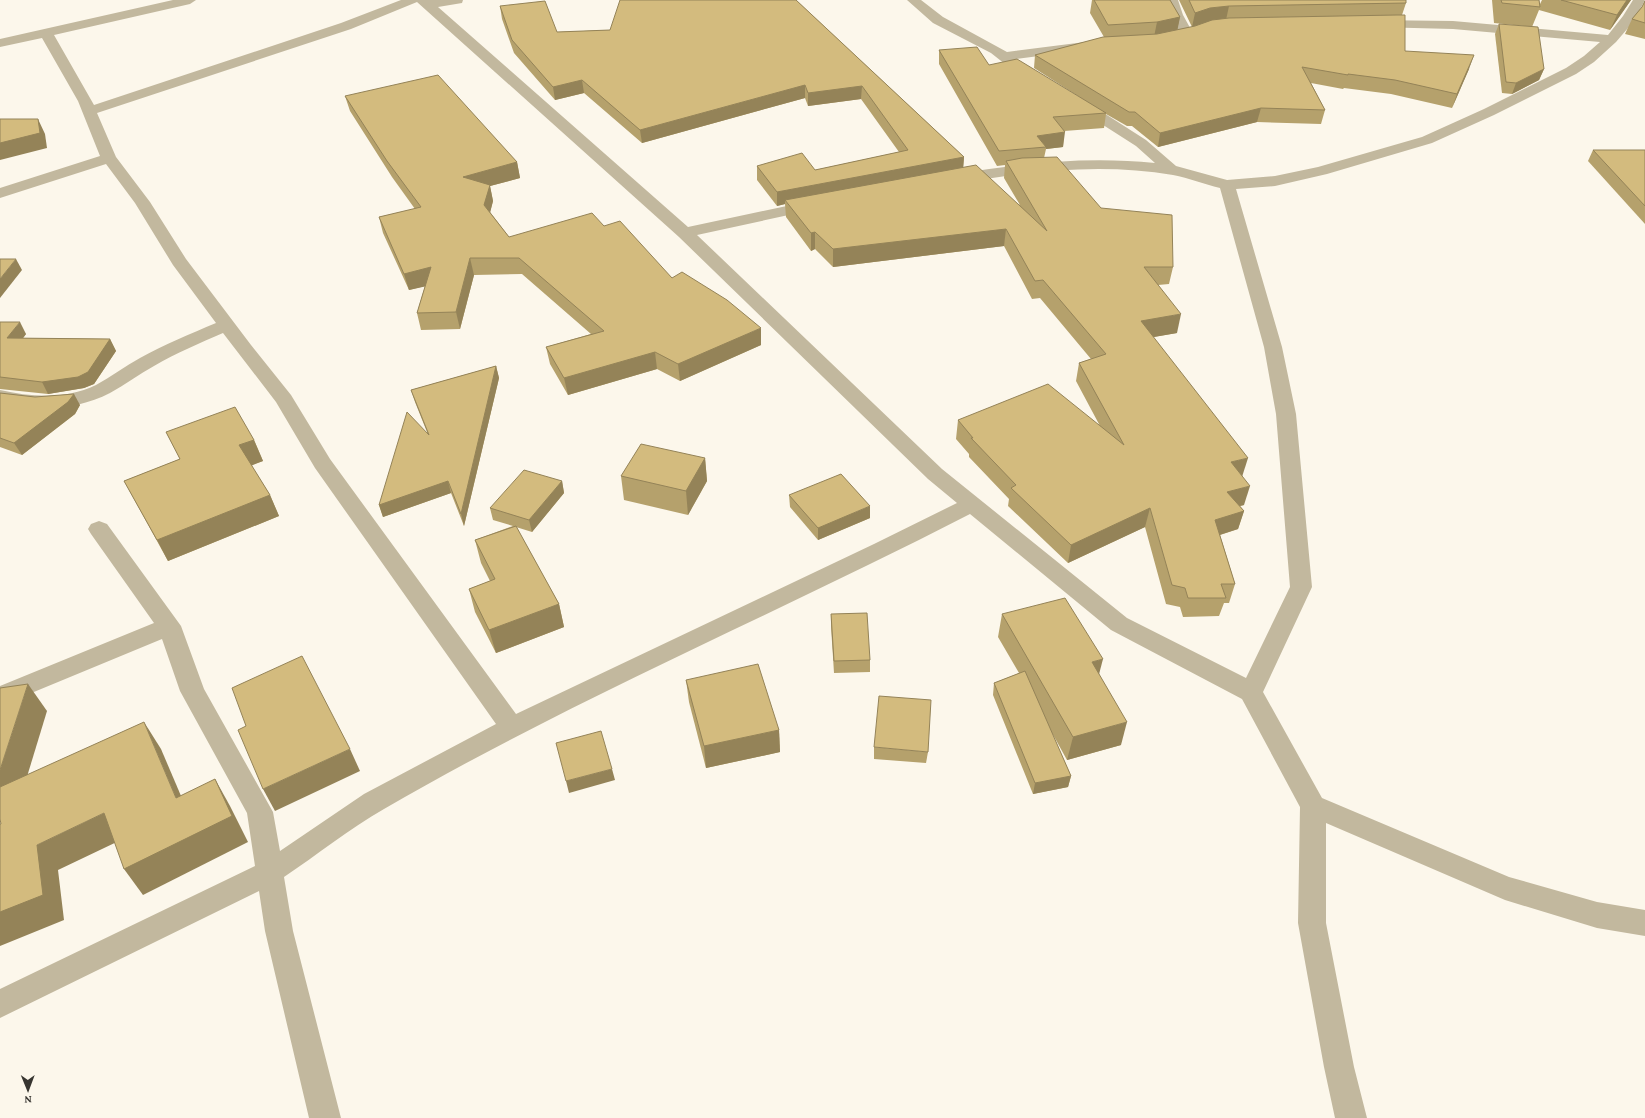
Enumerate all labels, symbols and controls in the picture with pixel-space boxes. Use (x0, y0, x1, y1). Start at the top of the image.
north arrow (8, 1070, 48, 1110)
text: N (24, 1094, 32, 1106)

